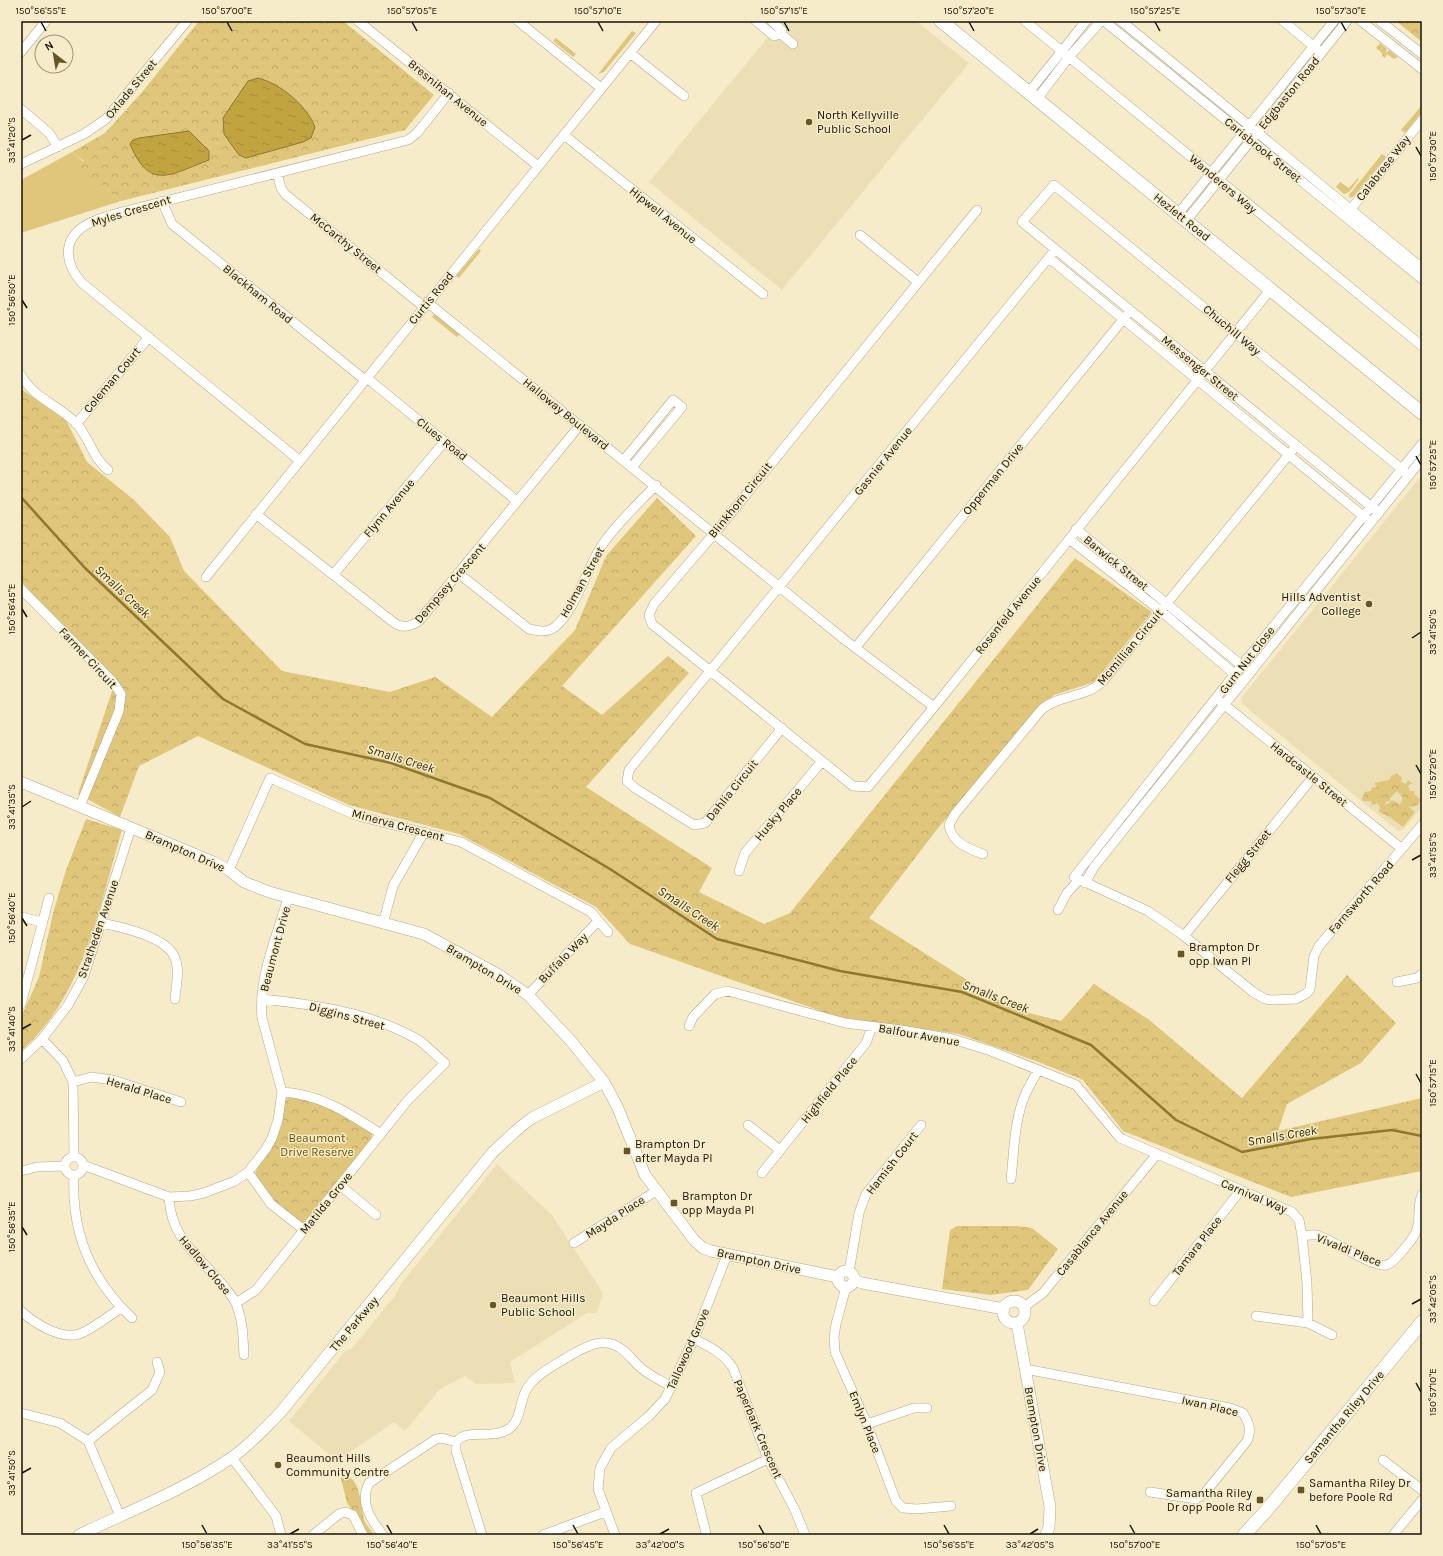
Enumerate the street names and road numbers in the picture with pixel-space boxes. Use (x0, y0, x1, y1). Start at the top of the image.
street label: Edgbaston Road (1255, 54, 1323, 132)
street label: Oxlade Street (102, 56, 160, 121)
street label: Bresnihan Avenue (405, 57, 491, 129)
street label: Carisbrook Street (1222, 115, 1305, 186)
street label: Calabrese Way (1353, 132, 1413, 204)
street label: Wanderers Way (1186, 152, 1260, 217)
street label: Hipwell Avenue (627, 184, 699, 246)
street label: Hezlett Road (1151, 190, 1213, 244)
street label: Myles Crescent (89, 192, 173, 230)
street label: McCarthy Street (307, 210, 385, 276)
street label: Blackham Road (220, 262, 296, 326)
street label: Curtis Road (405, 269, 457, 327)
street label: Chuchill Way (1200, 302, 1264, 358)
street label: Messenger Street (1159, 333, 1242, 404)
street label: Coleman Court (80, 344, 144, 416)
street label: Halloway Boulevard (520, 375, 612, 453)
street label: Clues Road (414, 414, 470, 464)
street label: Gasnier Avenue (851, 424, 915, 498)
street label: Opperman Drive (960, 440, 1026, 518)
street label: Blinkhorn Circuit (705, 459, 775, 541)
street label: Flynn Avenue (360, 476, 418, 540)
street label: Barwick Street (1081, 533, 1152, 594)
street label: Dempsey Crescent (411, 540, 489, 626)
street label: Holman Street (557, 544, 607, 620)
street label: Rosenfeld Avenue (972, 573, 1044, 657)
street label: Mcmillian Circuit (1094, 606, 1166, 688)
street label: Gum Nut Close (1216, 624, 1278, 696)
street label: Farmer Circuit (56, 625, 120, 692)
street label: Hardcastle Street (1268, 739, 1351, 810)
street label: Dahlia Circuit (703, 756, 761, 824)
street label: Husky Place (752, 784, 804, 844)
street label: Minerva Crescent (350, 806, 446, 844)
street label: Flegg Street (1222, 826, 1274, 886)
street label: Brampton Drive (143, 827, 227, 875)
street label: Farnsworth Road (1325, 858, 1397, 936)
street label: Stratheden Avenue (75, 878, 121, 980)
street label: Beaumont Drive (257, 905, 293, 993)
street label: Buffalo Way (535, 930, 591, 986)
street label: Brampton Drive (444, 941, 524, 997)
street label: Diggins Street (308, 999, 387, 1033)
street label: Balfour Avenue (877, 1021, 961, 1049)
street label: Highfield Place (798, 1054, 860, 1126)
street label: Herald Place (105, 1073, 173, 1107)
street label: Hamish Court (863, 1128, 921, 1197)
street label: Matilda Grove (297, 1169, 355, 1237)
street label: Carnival Way (1219, 1176, 1290, 1216)
street label: Casablanca Avenue (1053, 1187, 1131, 1279)
street label: Mayda Place (583, 1193, 647, 1241)
street label: Tamara Place (1169, 1213, 1225, 1279)
street label: Vivaldi Place (1314, 1231, 1384, 1269)
street label: Hadlow Close (176, 1233, 234, 1297)
street label: Brampton Drive (716, 1245, 802, 1277)
street label: The Parkway (327, 1293, 381, 1354)
street label: Tallowood Grove (664, 1306, 712, 1392)
street label: Samantha Riley Drive (1301, 1368, 1387, 1466)
street label: Paperbark Crescent (731, 1377, 785, 1481)
street label: Brampton Drive (1022, 1386, 1050, 1472)
street label: Emlyn Place (846, 1389, 884, 1455)
street label: Iwan Place (1180, 1393, 1240, 1419)

